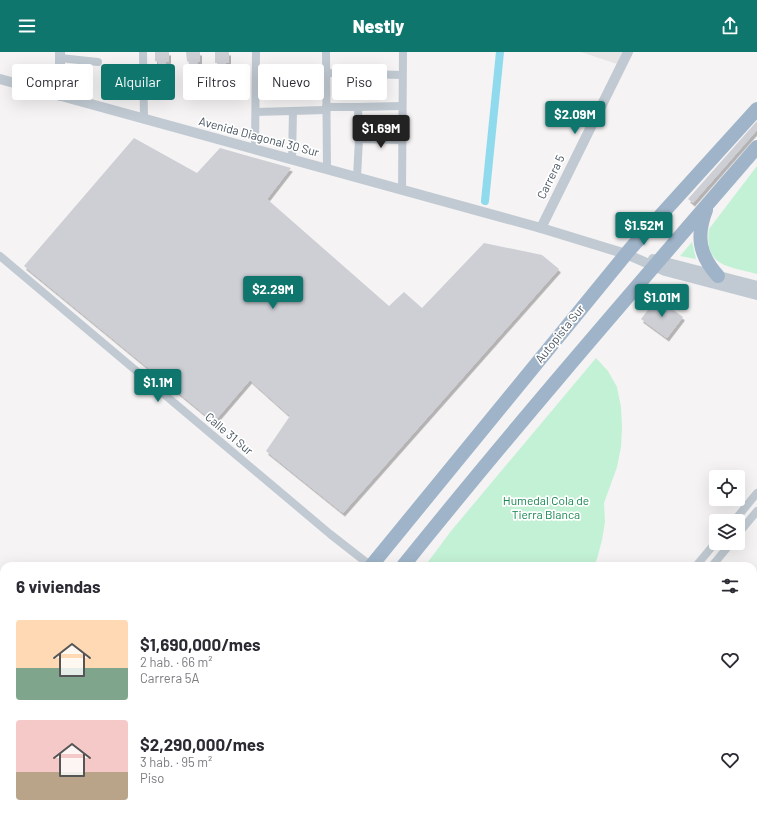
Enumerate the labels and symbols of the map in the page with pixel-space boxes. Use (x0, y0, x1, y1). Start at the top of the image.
pin: $2.09M (542, 101, 608, 135)
street label: Avenida Diagonal 30 Sur (198, 113, 322, 159)
pin: $1.69M (348, 115, 414, 149)
street label: Carrera 5 (533, 152, 567, 201)
pin: $1.52M (611, 212, 677, 246)
pin: $2.29M (240, 276, 306, 310)
pin: $1.01M (629, 284, 695, 318)
street label: Autopista Sur (532, 301, 587, 365)
pin: $1.1M (130, 369, 186, 403)
street label: Calle 31 Sur (203, 409, 257, 458)
park label: Humedal Cola de Tierra Blanca (503, 493, 589, 521)

